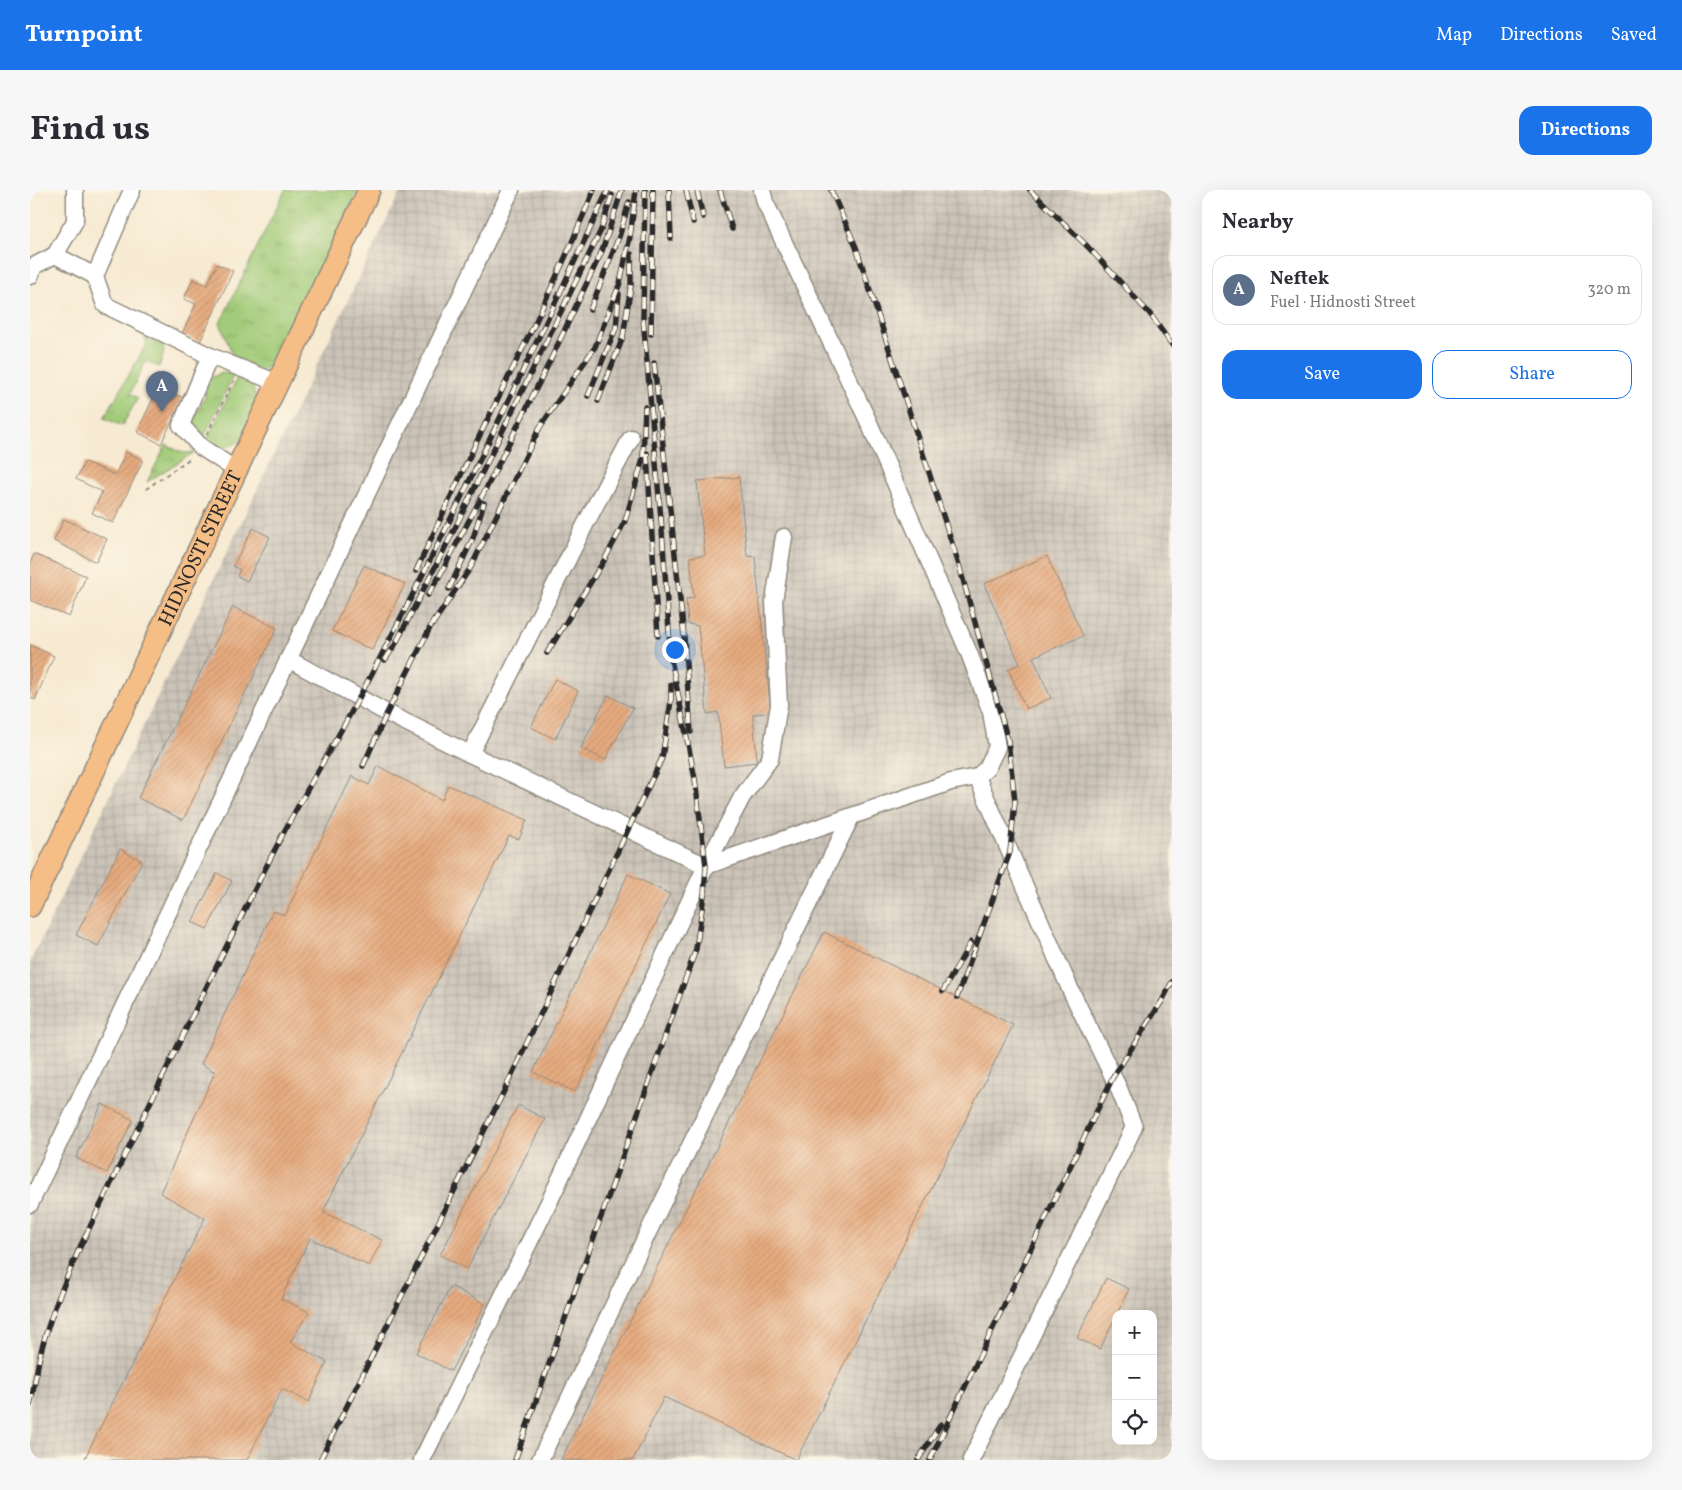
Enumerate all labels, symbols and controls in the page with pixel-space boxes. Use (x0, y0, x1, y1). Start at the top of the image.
text: Turnpoint (25, 18, 143, 52)
text: Map (1436, 23, 1472, 48)
text: Directions (1500, 23, 1583, 48)
text: Saved (1611, 23, 1657, 48)
text: Find us (30, 106, 150, 154)
button: Directions (1519, 106, 1652, 155)
text: Nearby (1222, 208, 1293, 237)
text: Neftek (1270, 266, 1329, 292)
text: A (1233, 279, 1245, 301)
text: 320 m (1587, 279, 1631, 301)
text: Fuel · Hidnosti Street (1270, 292, 1416, 314)
button: Save (1222, 350, 1422, 399)
button: Share (1432, 350, 1632, 399)
pin: A (146, 371, 178, 412)
street label: HIDNOSTI STREET (152, 466, 250, 631)
your location (662, 637, 688, 663)
map controls (1112, 1310, 1157, 1445)
button: + (1112, 1310, 1157, 1355)
button: − (1112, 1355, 1157, 1400)
button: locate (1112, 1400, 1157, 1445)

